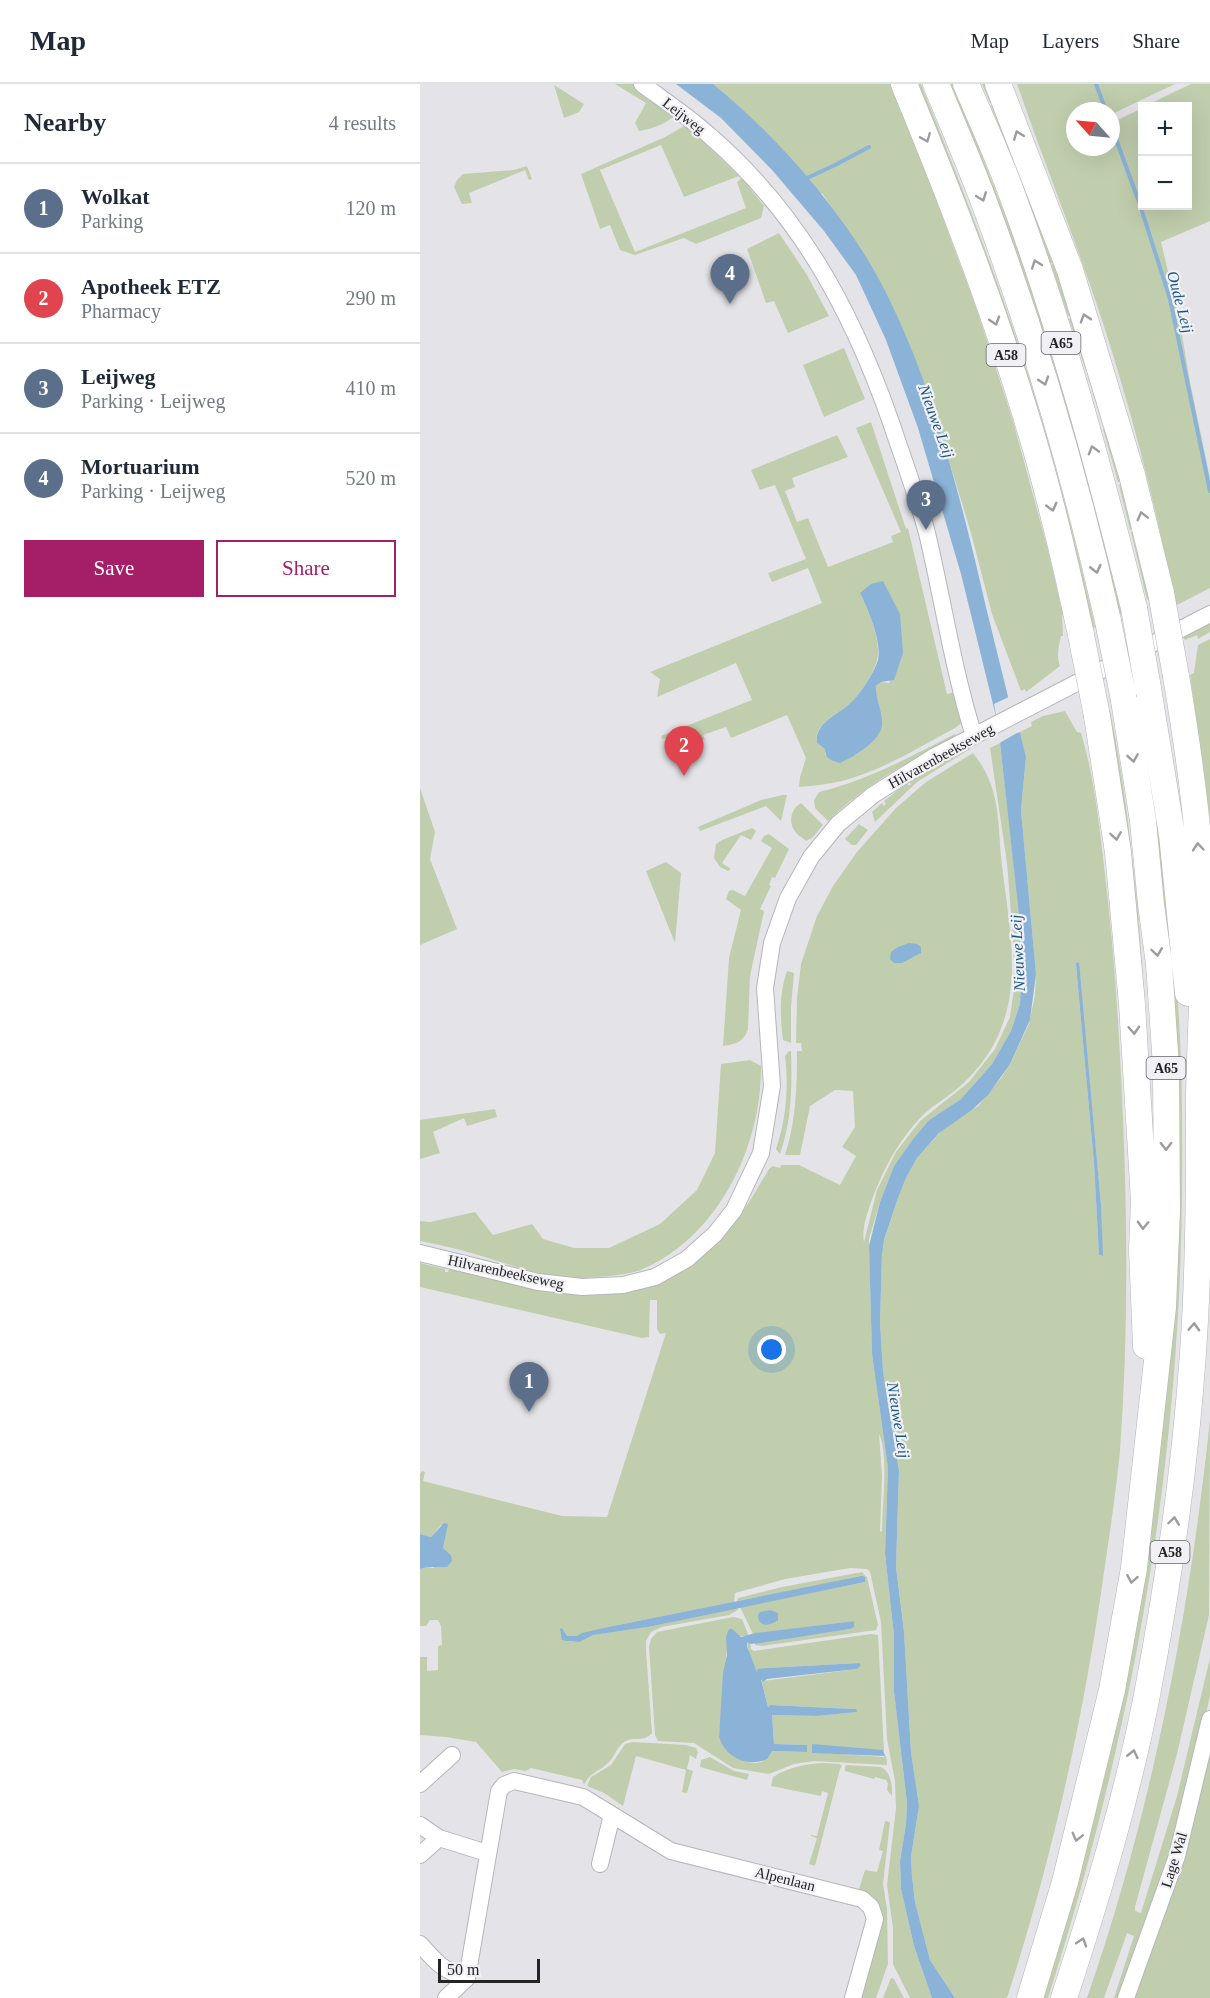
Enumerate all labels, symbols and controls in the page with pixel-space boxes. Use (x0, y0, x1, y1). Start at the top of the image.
text: Map (30, 25, 86, 56)
text: Map (971, 29, 1009, 53)
text: Layers (1042, 29, 1099, 53)
text: Share (1132, 29, 1180, 53)
street label: Leijweg (660, 95, 709, 138)
north arrow (1066, 102, 1120, 156)
map controls (1138, 102, 1192, 210)
button: + (1138, 102, 1192, 156)
text: Nearby (24, 108, 106, 137)
text: 4 results (329, 112, 396, 134)
one-way arrow (1013, 130, 1025, 141)
one-way arrow (919, 132, 931, 143)
button: − (1138, 156, 1192, 210)
text: Wolkat (81, 184, 149, 209)
one-way arrow (975, 190, 987, 201)
text: 1 (39, 197, 49, 219)
text: 120 m (345, 197, 396, 219)
text: Parking (81, 210, 143, 232)
pin: 4 (710, 254, 750, 304)
one-way arrow (1031, 259, 1044, 270)
water label: Oude Leij (1163, 269, 1197, 336)
text: Apotheek ETZ (81, 274, 221, 299)
text: 2 (39, 287, 49, 309)
text: 290 m (345, 287, 396, 309)
text: Pharmacy (81, 300, 161, 322)
one-way arrow (1080, 313, 1092, 324)
one-way arrow (987, 315, 1000, 326)
road number: A65 (1042, 332, 1080, 354)
road number: A58 (986, 344, 1026, 366)
text: Leijweg (81, 364, 156, 389)
one-way arrow (1037, 375, 1050, 386)
text: 3 (39, 377, 49, 399)
text: 410 m (345, 377, 396, 399)
water label: Nieuwe Leij (914, 381, 958, 461)
text: Parking · Leijweg (81, 390, 225, 412)
one-way arrow (1088, 445, 1100, 456)
text: Mortuarium (81, 454, 200, 479)
text: 4 (39, 467, 49, 489)
text: 520 m (345, 467, 396, 489)
text: Parking · Leijweg (81, 480, 225, 502)
pin: 3 (906, 480, 946, 530)
one-way arrow (1044, 502, 1057, 512)
one-way arrow (1136, 511, 1149, 521)
button: Save (24, 540, 204, 597)
button: Share (216, 540, 396, 597)
one-way arrow (1089, 564, 1102, 574)
street label: Hilvarenbeekseweg (885, 720, 997, 792)
pin: 2 (664, 726, 704, 776)
one-way arrow (1127, 754, 1139, 763)
one-way arrow (1109, 831, 1121, 841)
one-way arrow (1192, 843, 1205, 852)
water label: Nieuwe Leij (1007, 914, 1029, 993)
one-way arrow (1151, 947, 1163, 956)
one-way arrow (1127, 1026, 1140, 1035)
road number: A65 (1146, 1057, 1186, 1079)
one-way arrow (1160, 1142, 1172, 1151)
one-way arrow (1137, 1220, 1149, 1229)
street label: Hilvarenbeekseweg (446, 1252, 566, 1292)
one-way arrow (1188, 1322, 1200, 1331)
your location (757, 1335, 786, 1364)
pin: 1 (510, 1362, 548, 1412)
water label: Nieuwe Leij (883, 1380, 913, 1460)
one-way arrow (1168, 1516, 1180, 1525)
road number: A58 (1150, 1541, 1190, 1563)
one-way arrow (1126, 1574, 1138, 1583)
one-way arrow (1126, 1749, 1139, 1759)
street label: Lage Wal (1158, 1830, 1190, 1890)
one-way arrow (1071, 1832, 1084, 1842)
street label: Alpenlaan (753, 1864, 817, 1894)
one-way arrow (1075, 1937, 1087, 1948)
scale bar (438, 1956, 540, 1984)
text: 50 m (447, 1961, 479, 1978)

